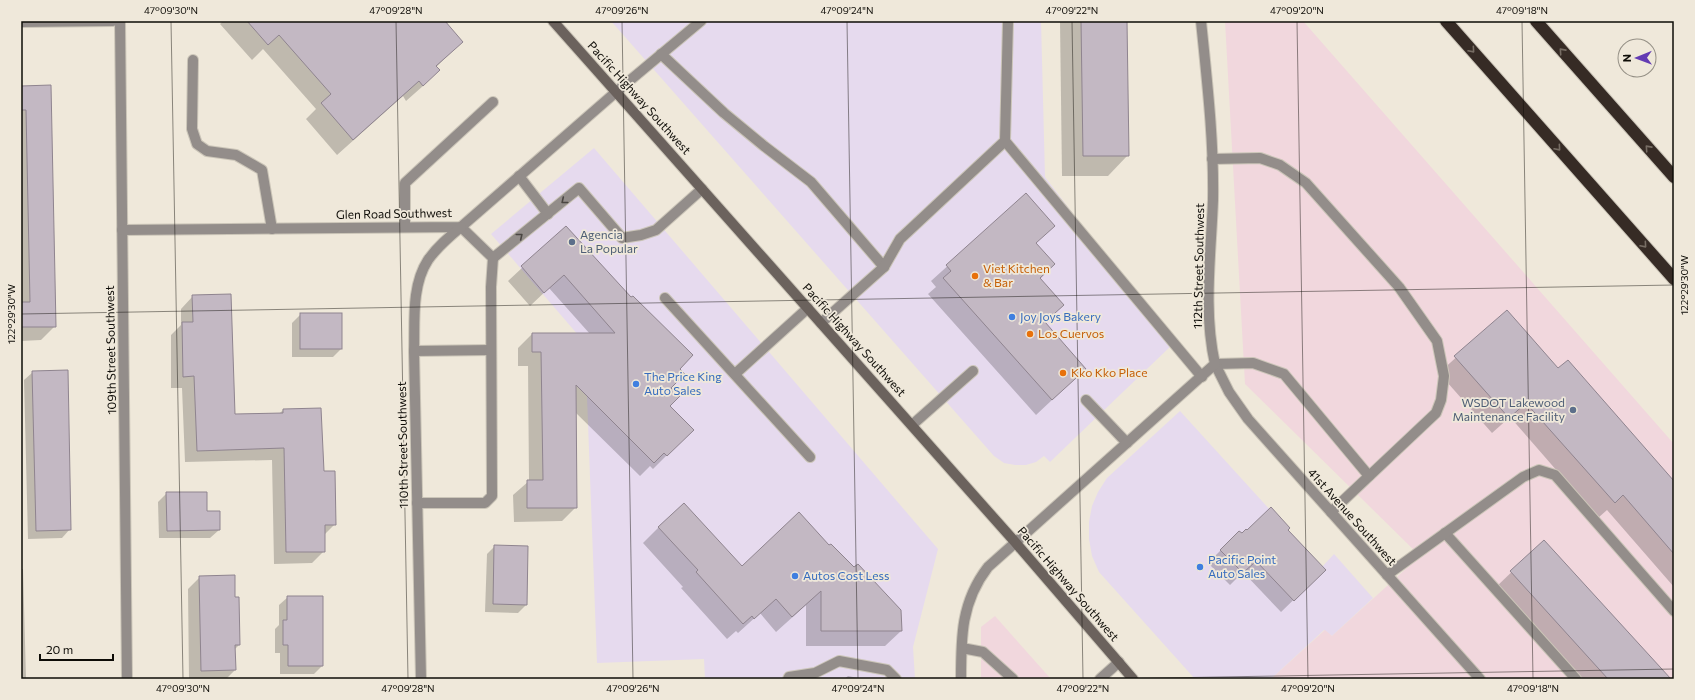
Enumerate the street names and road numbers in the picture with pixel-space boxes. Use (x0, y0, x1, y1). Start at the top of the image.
street label: Pacific Highway Southwest (585, 38, 694, 157)
street label: 112th Street Southwest (1190, 203, 1206, 329)
street label: Glen Road Southwest (336, 205, 452, 221)
street label: Pacific Highway Southwest (800, 280, 909, 399)
street label: 109th Street Southwest (102, 285, 118, 415)
street label: 110th Street Southwest (394, 381, 410, 509)
street label: 41st Avenue Southwest (1306, 465, 1400, 568)
street label: Pacific Highway Southwest (1015, 523, 1122, 643)

